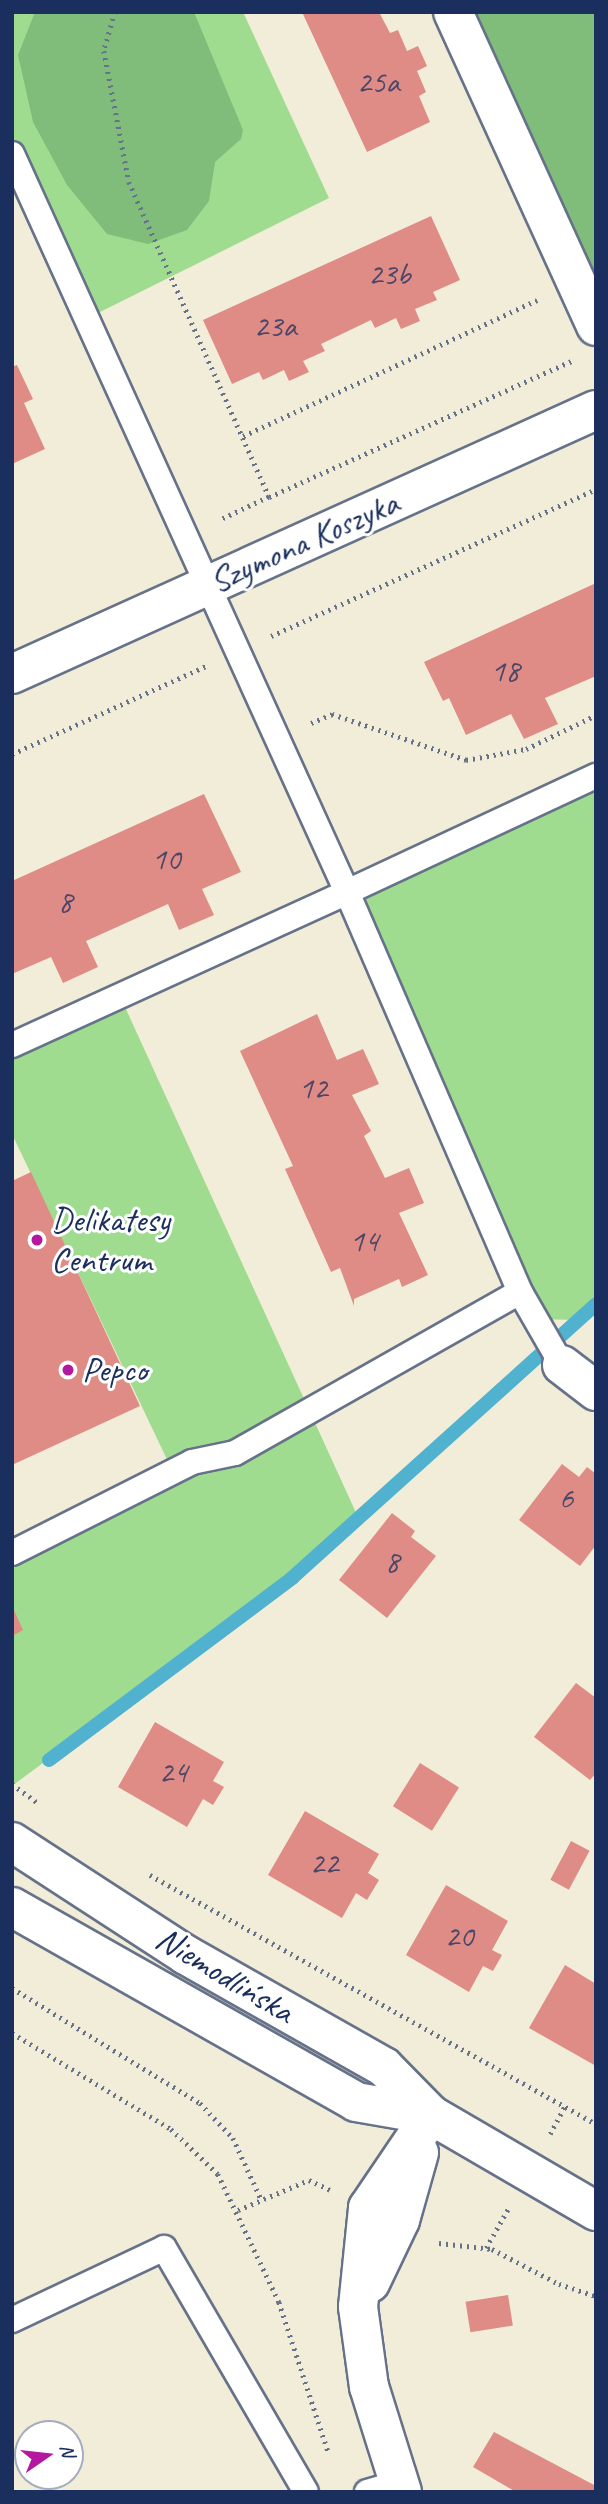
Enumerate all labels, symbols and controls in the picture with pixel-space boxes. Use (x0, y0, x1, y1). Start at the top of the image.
house number: 25a (357, 63, 399, 101)
house number: 23b (368, 255, 410, 293)
house number: 23a (254, 307, 296, 345)
street label: Szymona Koszyka (204, 482, 404, 602)
house number: 18 (491, 652, 519, 690)
house number: 10 (152, 840, 180, 878)
house number: 8 (58, 883, 72, 921)
house number: 12 (299, 1069, 327, 1107)
place label: Delikatesy Centrum (51, 1199, 170, 1281)
house number: 14 (350, 1222, 378, 1260)
marker: Delikatesy Centrum (29, 1232, 45, 1248)
place label: Pepco (82, 1349, 147, 1391)
marker: Pepco (60, 1362, 76, 1378)
house number: 6 (559, 1479, 573, 1517)
house number: 8 (385, 1543, 399, 1581)
house number: 24 (159, 1753, 187, 1791)
house number: 22 (310, 1844, 338, 1882)
street label: Niemodlińska (148, 1917, 302, 2033)
house number: 20 (445, 1917, 473, 1955)
north arrow (14, 2420, 84, 2490)
text: N (54, 2442, 81, 2459)

